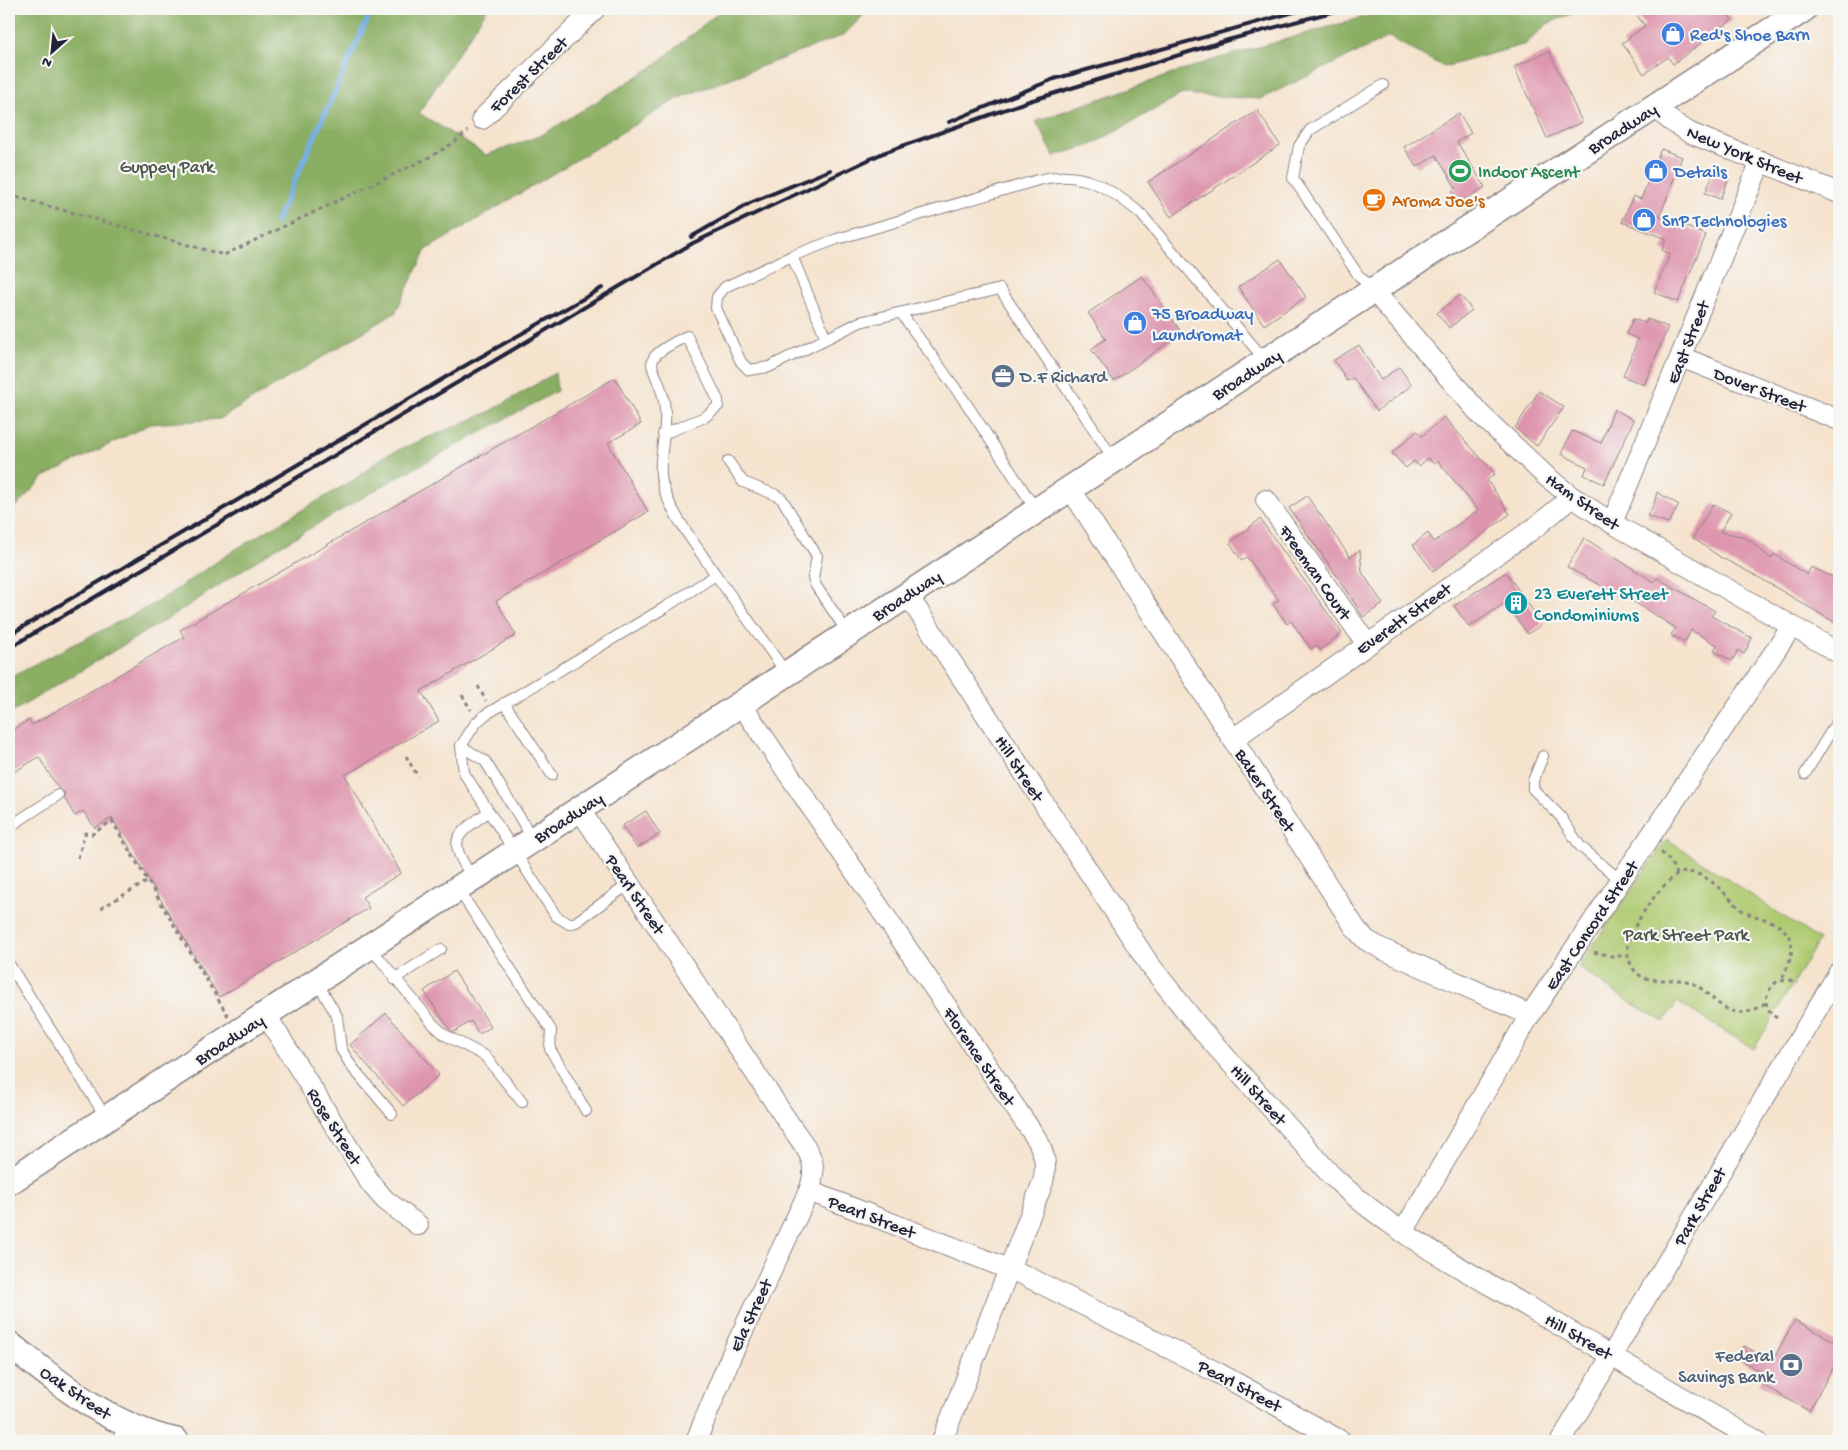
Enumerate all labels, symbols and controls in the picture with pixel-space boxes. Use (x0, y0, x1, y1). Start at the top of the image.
shop icon: Red's Shoe Barn (1660, 21, 1686, 47)
place label: Red's Shoe Barn (1690, 26, 1810, 47)
north arrow (28, 28, 78, 78)
street label: Forest Street (486, 32, 574, 119)
text: N (39, 52, 55, 71)
street label: Broadway (1584, 100, 1662, 161)
street label: New York Street (1683, 122, 1807, 191)
park label: Guppey Park (120, 158, 216, 179)
sports icon: Indoor Ascent (1447, 158, 1473, 184)
shop icon: Details (1643, 158, 1669, 184)
place label: Indoor Ascent (1478, 163, 1581, 184)
place label: Details (1673, 163, 1728, 184)
cafe icon: Aroma Joe's (1361, 187, 1387, 213)
place label: Aroma Joe's (1392, 192, 1486, 213)
shop icon: SnP Technologies (1631, 207, 1657, 233)
place label: SnP Technologies (1662, 212, 1788, 233)
street label: East Street (1663, 297, 1716, 387)
place label: 75 Broadway Laundromat (1151, 305, 1253, 347)
shop icon: 75 Broadway Laundromat (1122, 310, 1148, 336)
street label: Broadway (1208, 346, 1286, 407)
office icon: D.F Richard (990, 363, 1016, 389)
street label: Dover Street (1709, 364, 1810, 419)
place label: D.F Richard (1019, 368, 1108, 389)
street label: Ham Street (1541, 470, 1624, 537)
street label: Freeman Court (1273, 521, 1355, 626)
street label: Broadway (868, 567, 946, 628)
street label: Everett Street (1353, 579, 1457, 661)
place label: 23 Everett Street Condominiums (1534, 585, 1669, 627)
building icon: 23 Everett Street Condominiums (1503, 590, 1529, 616)
street label: Hill Street (989, 732, 1048, 808)
street label: Baker Street (1229, 745, 1300, 838)
street label: Broadway (530, 789, 608, 850)
street label: Pearl Street (599, 851, 669, 941)
street label: East Concord Street (1542, 856, 1645, 995)
park label: Park Street Park (1622, 926, 1751, 947)
street label: Florence Street (937, 1003, 1020, 1112)
street label: Broadway (191, 1011, 269, 1072)
street label: Hill Street (1224, 1061, 1291, 1132)
street label: Rose Street (301, 1085, 366, 1171)
street label: Park Street (1670, 1163, 1733, 1251)
street label: Pearl Street (824, 1192, 919, 1245)
street label: Ela Street (726, 1275, 779, 1356)
street label: Hill Street (1540, 1310, 1617, 1367)
place label: Federal Savings Bank (1678, 1347, 1776, 1389)
bank icon: Federal Savings Bank (1778, 1352, 1804, 1378)
street label: Pearl Street (1192, 1356, 1286, 1419)
street label: Oak Street (35, 1363, 115, 1426)

